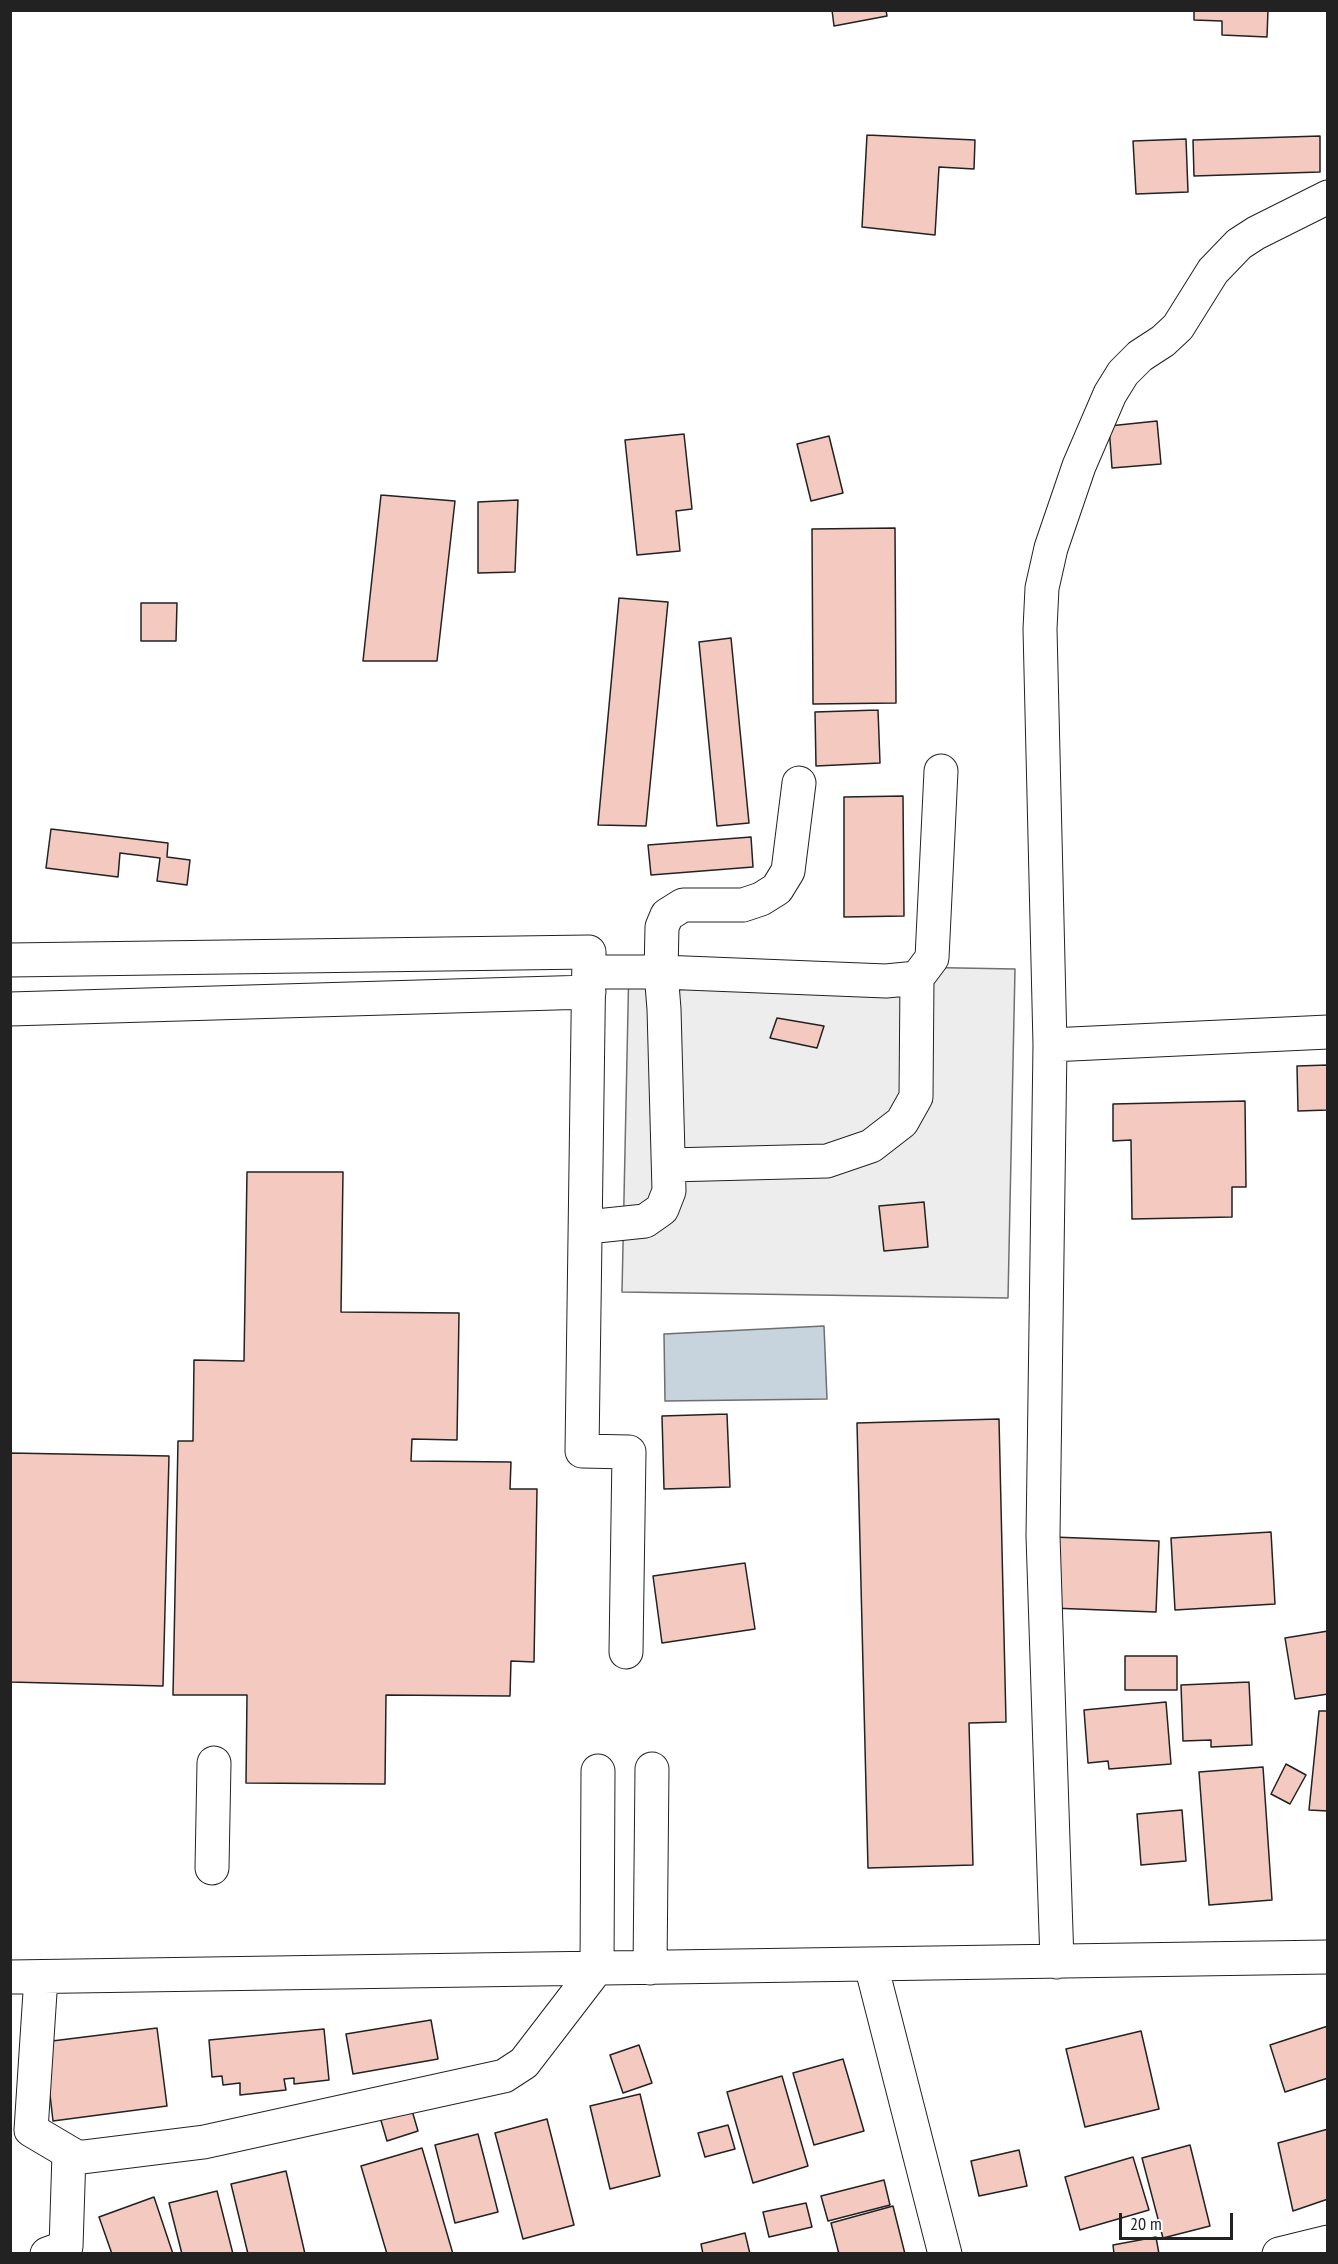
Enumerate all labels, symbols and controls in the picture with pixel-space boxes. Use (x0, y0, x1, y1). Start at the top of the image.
scale bar (1122, 2201, 1236, 2239)
text: 20 m (1130, 2212, 1162, 2235)

